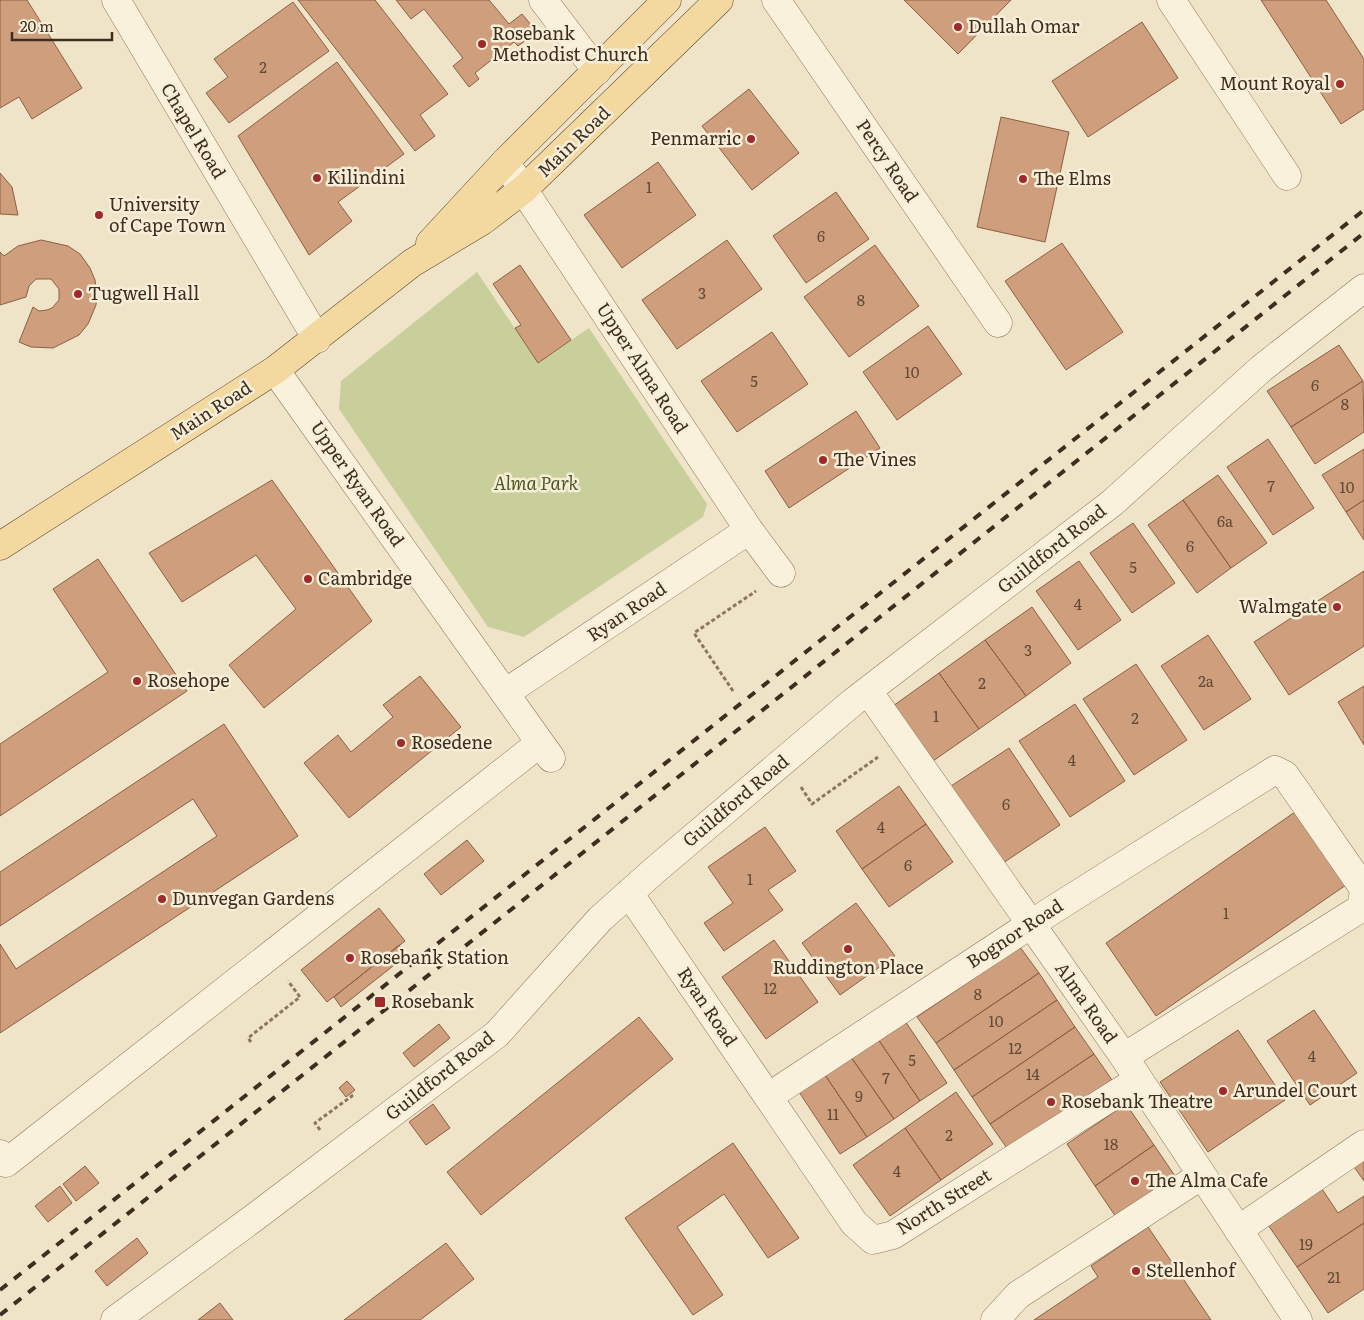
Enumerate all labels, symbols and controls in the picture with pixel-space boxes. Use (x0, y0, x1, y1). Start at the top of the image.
scale bar (12, 10, 112, 42)
place label: Dullah Omar (968, 12, 1080, 39)
text: 20 m (20, 14, 54, 37)
place label: Rosebank Methodist Church (492, 19, 649, 67)
marker: Dullah Omar (952, 21, 964, 33)
marker: Rosebank Methodist Church (476, 38, 488, 50)
house number: 2 (259, 55, 267, 78)
place label: Mount Royal (1220, 69, 1330, 96)
street label: Chapel Road (155, 77, 233, 183)
marker: Mount Royal (1334, 78, 1346, 90)
street label: Main Road (530, 99, 616, 183)
street label: Percy Road (851, 113, 926, 207)
place label: Penmarric (650, 124, 741, 151)
marker: Penmarric (745, 133, 757, 145)
place label: Kilindini (327, 163, 405, 190)
place label: The Elms (1033, 164, 1111, 191)
marker: Kilindini (311, 172, 323, 184)
marker: The Elms (1017, 173, 1029, 185)
house number: 1 (646, 175, 652, 198)
place label: University of Cape Town (109, 190, 226, 238)
marker: University of Cape Town (93, 209, 105, 221)
house number: 6 (817, 224, 825, 247)
place label: Tugwell Hall (88, 279, 199, 306)
house number: 3 (698, 281, 706, 304)
marker: Tugwell Hall (72, 288, 84, 300)
house number: 8 (857, 288, 865, 311)
street label: Upper Alma Road (591, 296, 696, 438)
house number: 10 (905, 360, 920, 383)
house number: 5 (750, 369, 758, 392)
street label: Main Road (164, 373, 256, 446)
house number: 6 (1311, 373, 1319, 396)
house number: 8 (1341, 392, 1349, 415)
street label: Upper Ryan Road (305, 415, 412, 552)
place label: The Vines (833, 445, 916, 472)
marker: The Vines (817, 454, 829, 466)
park label: Alma Park (494, 469, 579, 496)
house number: 7 (1267, 474, 1275, 497)
house number: 10 (1340, 475, 1355, 498)
street label: Guildford Road (991, 497, 1111, 599)
house number: 6a (1217, 509, 1234, 532)
house number: 6 (1186, 534, 1194, 557)
house number: 5 (1129, 555, 1137, 578)
place label: Cambridge (318, 564, 412, 591)
marker: Cambridge (302, 573, 314, 585)
street label: Ryan Road (581, 574, 671, 647)
house number: 4 (1074, 592, 1082, 615)
place label: Walmgate (1239, 592, 1327, 619)
marker: Walmgate (1331, 601, 1343, 613)
house number: 3 (1024, 638, 1032, 661)
place label: Rosehope (147, 666, 230, 693)
house number: 2a (1198, 669, 1215, 692)
house number: 2 (978, 671, 986, 694)
marker: Rosehope (131, 675, 143, 687)
house number: 1 (933, 704, 939, 727)
house number: 2 (1131, 706, 1139, 729)
place label: Rosedene (411, 728, 492, 755)
marker: Rosedene (395, 737, 407, 749)
street label: Guildford Road (676, 747, 794, 852)
house number: 4 (1068, 748, 1076, 771)
house number: 6 (1002, 792, 1010, 815)
house number: 4 (877, 815, 885, 838)
house number: 6 (904, 853, 912, 876)
house number: 1 (747, 867, 753, 890)
place label: Dunvegan Gardens (172, 884, 334, 911)
street label: Bognor Road (961, 891, 1068, 974)
marker: Dunvegan Gardens (156, 893, 168, 905)
house number: 1 (1223, 901, 1229, 924)
place label: Rosebank Station (360, 943, 509, 970)
marker: Ruddington Place (842, 943, 854, 955)
marker: Rosebank Station (344, 952, 356, 964)
place label: Ruddington Place (772, 953, 924, 980)
street label: Alma Road (1049, 956, 1125, 1048)
street label: Ryan Road (672, 961, 745, 1051)
house number: 12 (763, 976, 777, 999)
house number: 8 (974, 982, 982, 1005)
place label: Rosebank (391, 987, 475, 1014)
marker: Rosebank (373, 995, 387, 1009)
house number: 10 (989, 1009, 1004, 1032)
street label: Guildford Road (379, 1024, 499, 1126)
house number: 12 (1008, 1036, 1022, 1059)
house number: 4 (1308, 1044, 1316, 1067)
house number: 5 (908, 1048, 916, 1071)
house number: 14 (1026, 1062, 1040, 1085)
house number: 7 (882, 1066, 890, 1089)
place label: Arundel Court (1233, 1076, 1358, 1103)
house number: 9 (855, 1084, 863, 1107)
marker: Arundel Court (1217, 1085, 1229, 1097)
place label: Rosebank Theatre (1061, 1087, 1213, 1114)
marker: Rosebank Theatre (1045, 1096, 1057, 1108)
house number: 11 (827, 1102, 839, 1125)
house number: 2 (945, 1123, 953, 1146)
house number: 18 (1104, 1132, 1118, 1155)
house number: 4 (893, 1159, 901, 1182)
street label: North Street (891, 1160, 996, 1241)
place label: The Alma Cafe (1145, 1166, 1268, 1193)
marker: The Alma Cafe (1129, 1175, 1141, 1187)
house number: 19 (1299, 1232, 1313, 1255)
place label: Stellenhof (1146, 1256, 1237, 1283)
marker: Stellenhof (1130, 1265, 1142, 1277)
house number: 21 (1327, 1265, 1341, 1288)

